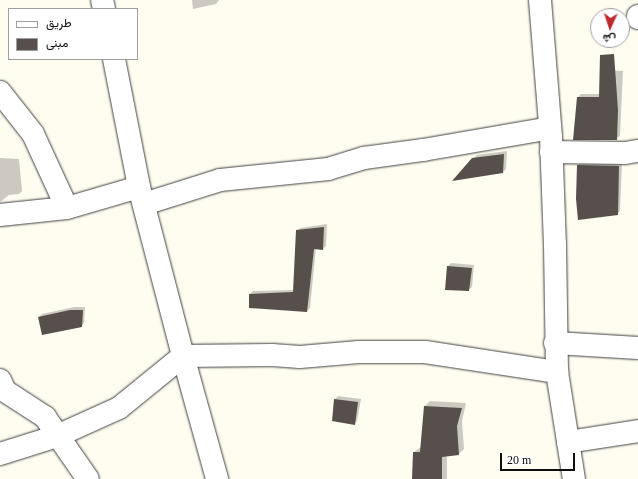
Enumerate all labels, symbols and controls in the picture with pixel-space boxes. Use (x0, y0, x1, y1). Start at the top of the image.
legend (8, 8, 138, 60)
north arrow (590, 8, 630, 48)
text: طريق (46, 16, 71, 30)
text: ش (603, 33, 616, 45)
text: مبنى (46, 36, 68, 50)
scale bar (502, 445, 577, 471)
text: 20 m (507, 453, 531, 467)

